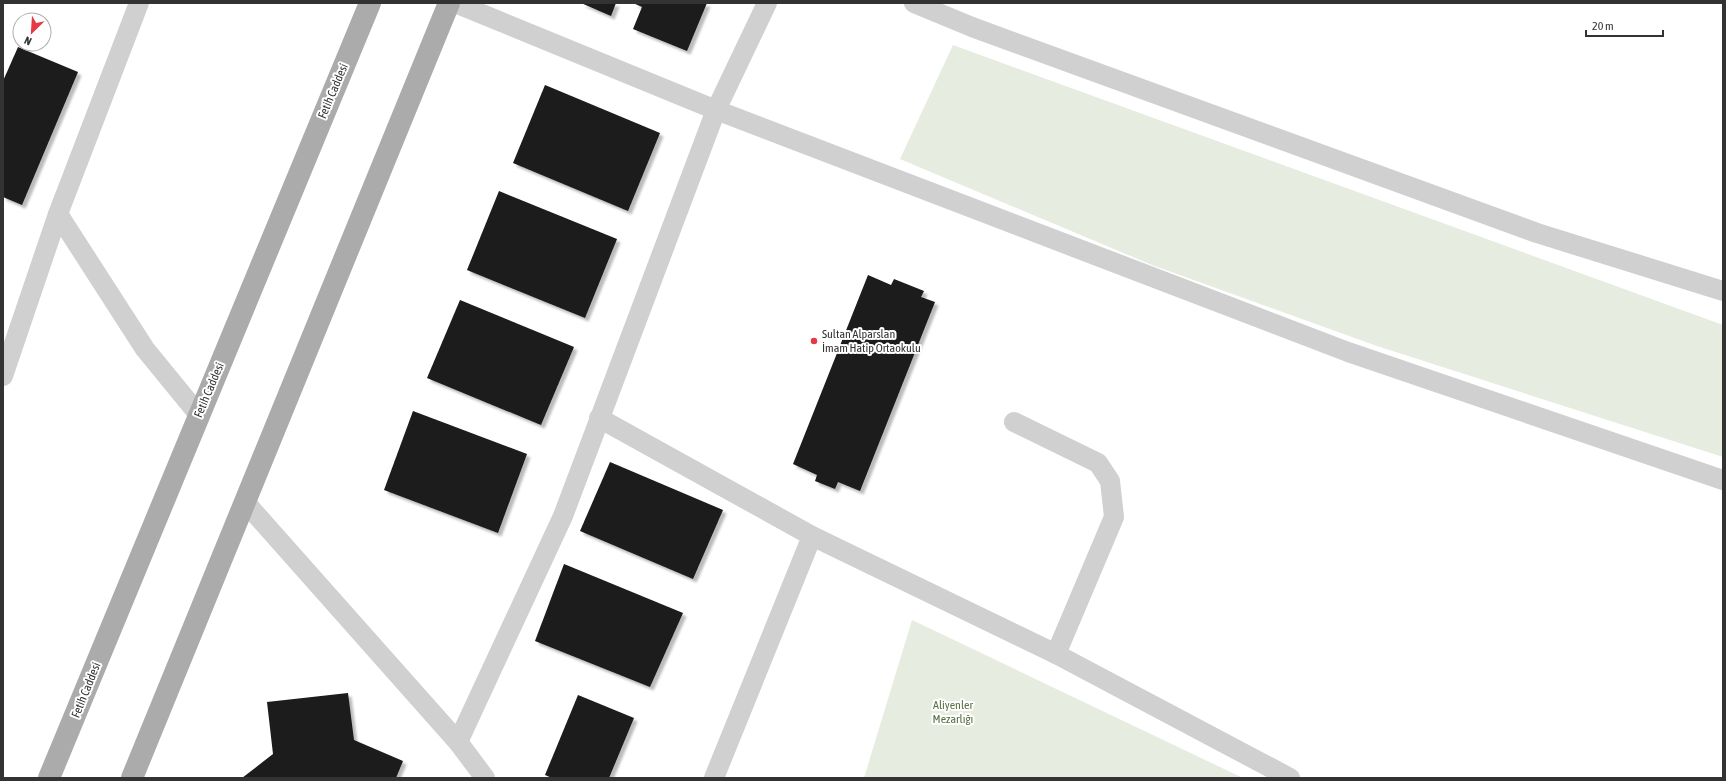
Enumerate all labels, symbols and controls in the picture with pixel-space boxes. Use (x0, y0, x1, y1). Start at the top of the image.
north arrow (12, 12, 52, 52)
scale bar (1586, 12, 1663, 38)
text: 20 m (1592, 19, 1614, 33)
text: N (22, 34, 33, 48)
street label: Fetih Caddesi (315, 61, 351, 121)
place label: Sultan Alparslan İmam Hatip Ortaokulu (822, 327, 921, 355)
marker: Sultan Alparslan İmam Hatip Ortaokulu (809, 336, 819, 346)
street label: Fetih Caddesi (191, 360, 227, 420)
street label: Fetih Caddesi (69, 660, 103, 720)
park label: Aliyenler Mezarlığı (933, 698, 973, 726)

